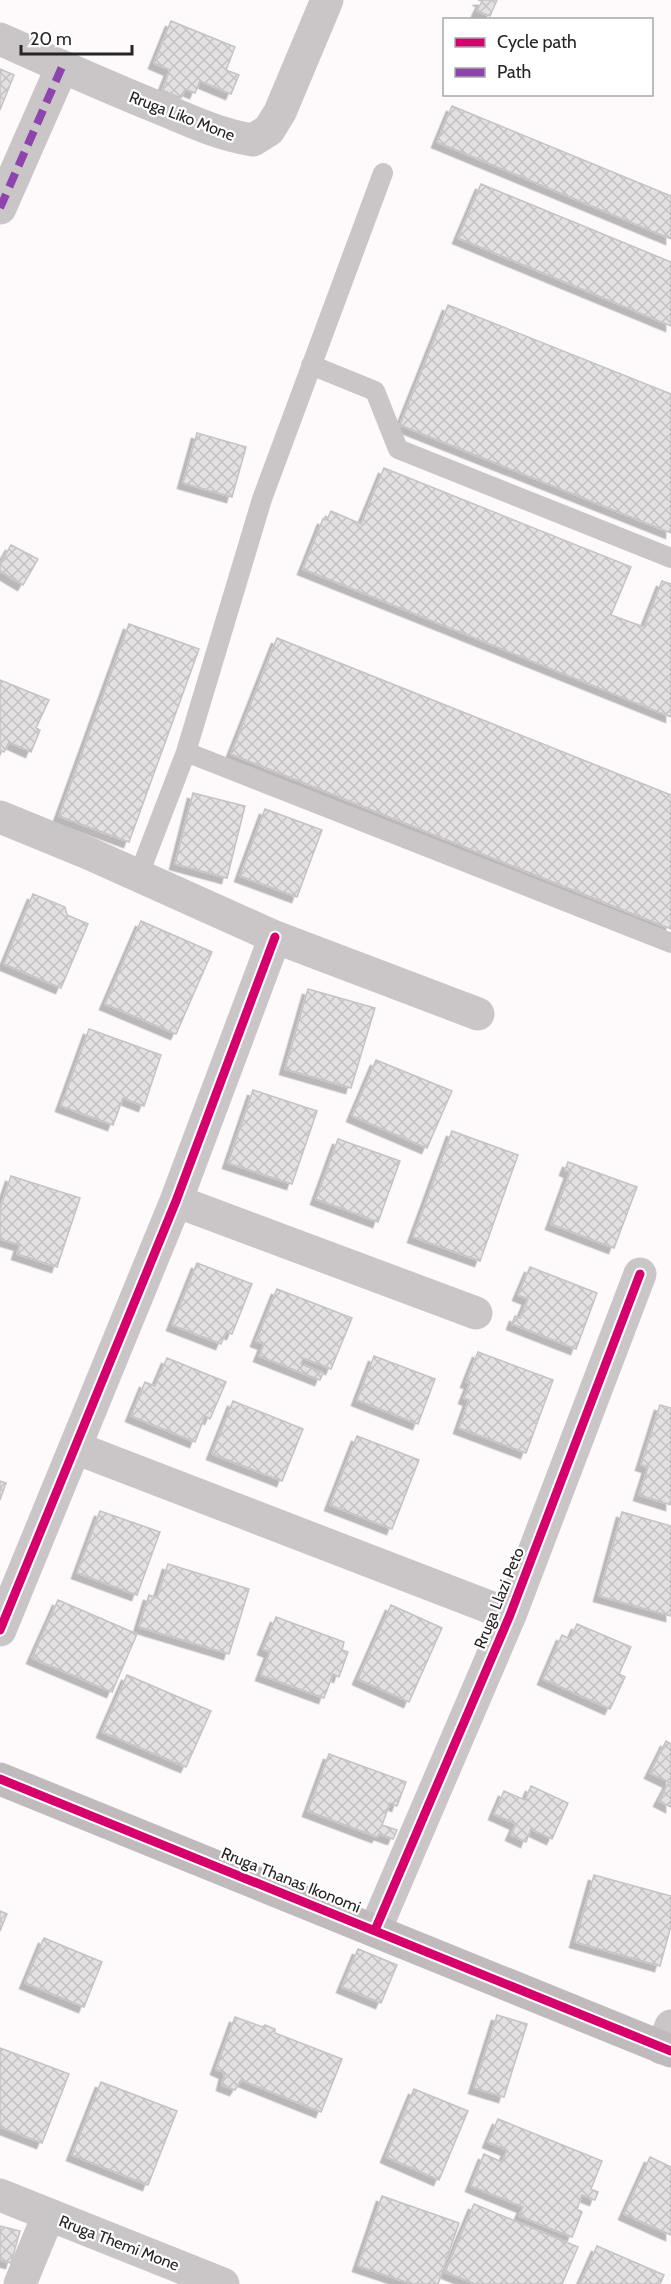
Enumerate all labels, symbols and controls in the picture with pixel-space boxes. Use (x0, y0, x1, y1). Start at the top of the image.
scale bar (21, 18, 132, 56)
legend (443, 18, 653, 96)
text: 20 m (30, 28, 72, 50)
text: Cycle path (497, 31, 577, 53)
text: Path (497, 61, 531, 83)
street label: Rruga Liko Mone (127, 87, 237, 145)
street label: Rruga Llazi Peto (470, 1544, 528, 1651)
street label: Rruga Thanas Ikonomi (219, 1843, 363, 1917)
street label: Rruga Themi Mone (56, 2211, 182, 2275)

